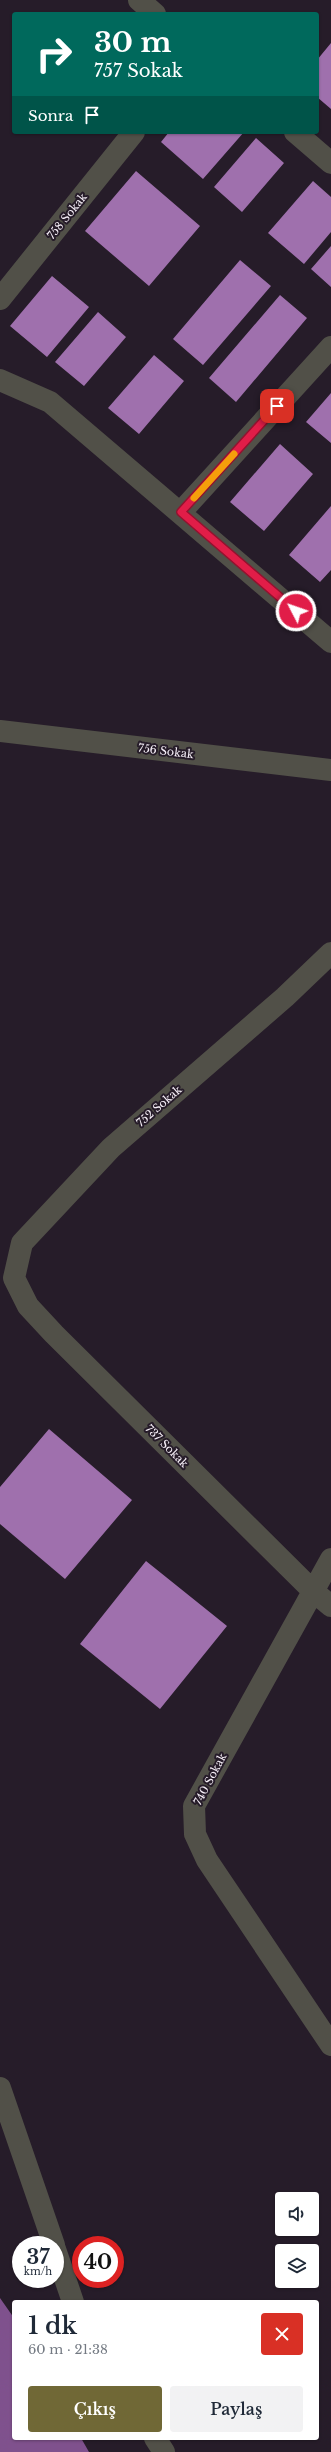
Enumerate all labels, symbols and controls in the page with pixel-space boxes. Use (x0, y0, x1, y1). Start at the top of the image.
text: 30 m (94, 25, 171, 60)
icon: right (28, 28, 80, 80)
text: 757 Sokak (94, 60, 183, 82)
icon: arrive (81, 104, 103, 126)
text: Sonra (28, 106, 73, 125)
street label: 758 Sokak (44, 190, 90, 242)
pin (260, 389, 294, 423)
icon: arrive (266, 395, 288, 417)
position arrow (275, 590, 317, 632)
street label: 756 Sokak (137, 741, 195, 761)
street label: 752 Sokak (133, 1082, 185, 1129)
street label: 737 Sokak (143, 1422, 192, 1471)
street label: 740 Sokak (191, 1750, 230, 1807)
map controls (275, 2192, 319, 2288)
button: sound (275, 2192, 319, 2236)
speed limit sign: 40 (72, 2236, 124, 2288)
button: layers (275, 2244, 319, 2288)
text: 37 (26, 2245, 50, 2269)
text: km/h (24, 2265, 52, 2278)
text: 1 dk (28, 2311, 77, 2340)
button: close (261, 2313, 303, 2355)
text: 60 m · 21:38 (28, 2341, 108, 2358)
button: Çıkış (28, 2386, 162, 2432)
button: Paylaş (170, 2386, 303, 2432)

